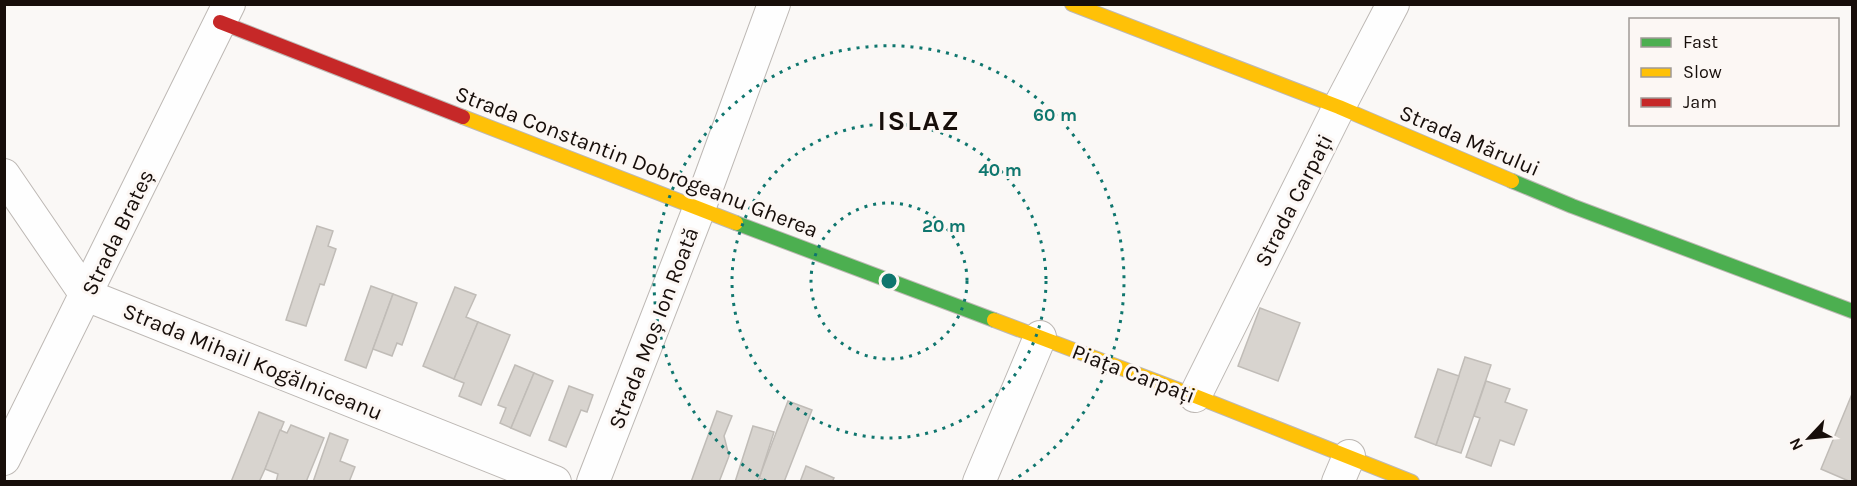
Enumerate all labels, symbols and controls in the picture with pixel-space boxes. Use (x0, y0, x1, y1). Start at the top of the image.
legend (1629, 18, 1839, 126)
text: Fast (1683, 31, 1718, 53)
text: Slow (1683, 61, 1722, 83)
street label: Strada Constantin Dobrogeanu Gherea (451, 81, 822, 243)
text: Jam (1683, 91, 1717, 113)
street label: Strada Mărului (1395, 100, 1544, 182)
district label: ISLAZ (878, 104, 960, 137)
text: 60 m (1033, 104, 1077, 126)
street label: Strada Carpați (1249, 130, 1338, 271)
text: 40 m (978, 159, 1022, 181)
street label: Strada Brateș (76, 165, 160, 300)
text: 20 m (922, 215, 966, 237)
street label: Strada Moș Ion Roată (603, 224, 704, 433)
centre of rings (879, 271, 899, 291)
street label: Strada Mihail Kogălniceanu (119, 298, 386, 426)
street label: Piața Carpați (1068, 339, 1199, 409)
north arrow (1779, 408, 1839, 468)
text: N (1785, 435, 1807, 454)

